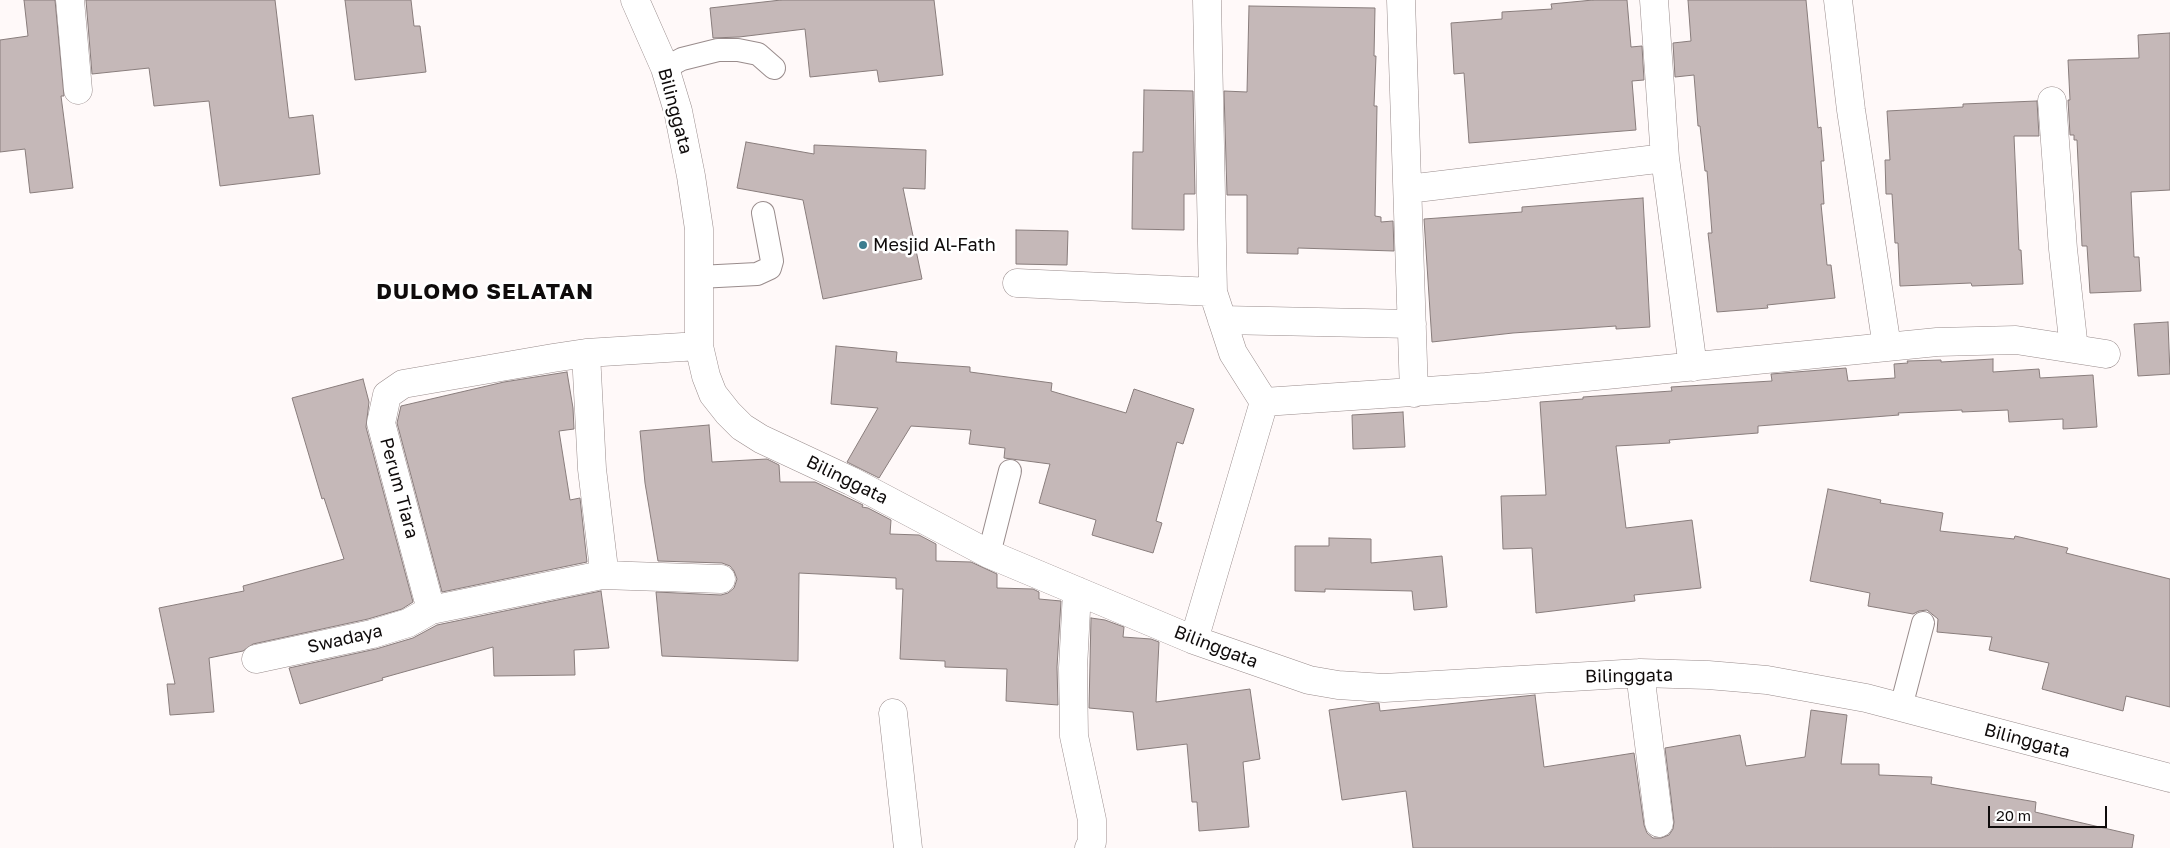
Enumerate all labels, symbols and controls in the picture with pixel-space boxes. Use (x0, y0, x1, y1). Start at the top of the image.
street label: Bilinggata (653, 66, 697, 156)
place label: Mesjid Al-Fath (873, 234, 996, 256)
marker: Mesjid Al-Fath (857, 239, 869, 251)
district label: DULOMO SELATAN (374, 279, 596, 305)
street label: Perum Tiara (375, 435, 423, 541)
street label: Bilinggata (803, 451, 891, 509)
street label: Swadaya (305, 620, 385, 658)
street label: Bilinggata (1171, 621, 1261, 673)
street label: Bilinggata (1585, 664, 1673, 688)
street label: Bilinggata (1982, 719, 2072, 763)
scale bar (1990, 796, 2109, 828)
text: 20 m (1996, 806, 2031, 824)

